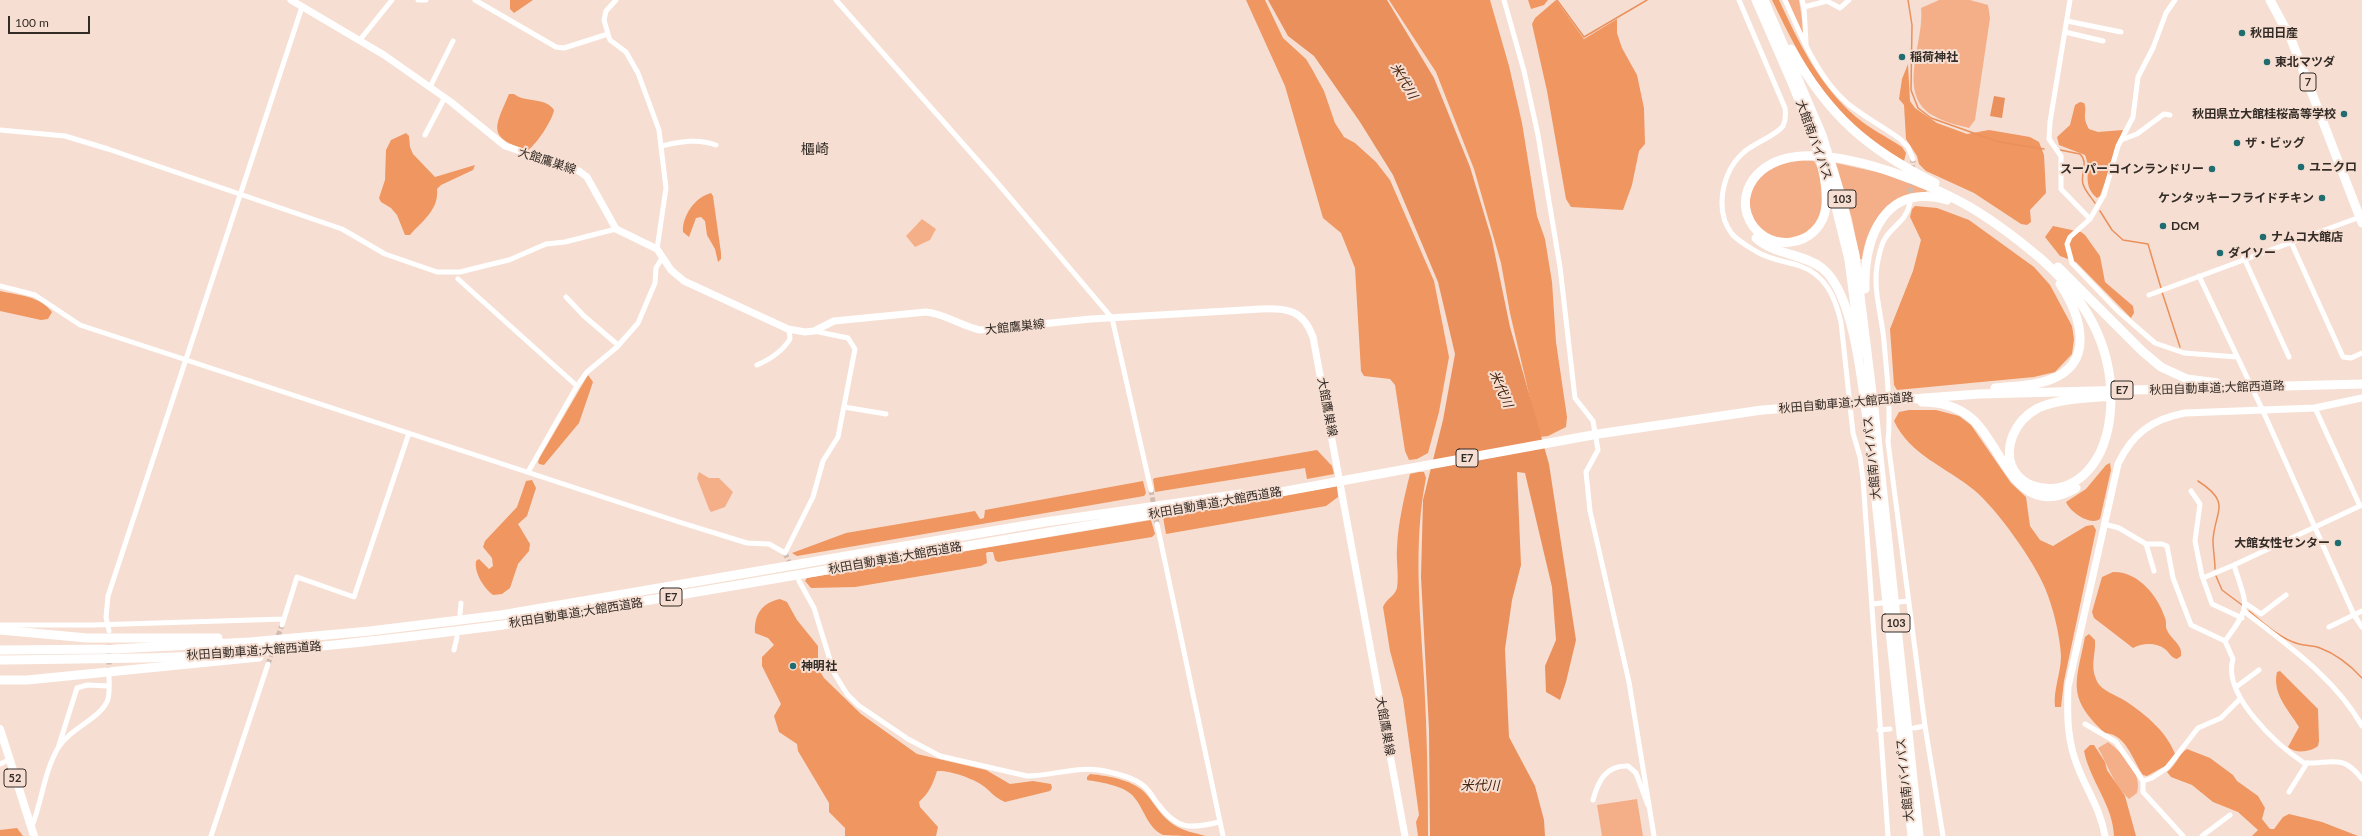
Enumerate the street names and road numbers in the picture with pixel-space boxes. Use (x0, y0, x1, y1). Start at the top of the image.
road number: 7 (2300, 73, 2316, 91)
street label: 大館南バイパス (1793, 98, 1835, 182)
street label: 大館鷹巣線 (516, 145, 578, 177)
road number: 103 (1828, 190, 1856, 208)
street label: 大館鷹巣線 (984, 317, 1046, 337)
street label: 大館鷹巣線 (1314, 376, 1340, 438)
street label: 秋田自動車道;大館西道路 (2149, 378, 2285, 398)
road number: E7 (2111, 381, 2133, 399)
street label: 秋田自動車道;大館西道路 (1778, 390, 1914, 416)
street label: 大館南バイパス (1860, 415, 1884, 501)
road number: E7 (1456, 449, 1478, 467)
street label: 秋田自動車道;大館西道路 (1147, 484, 1283, 522)
street label: 秋田自動車道;大館西道路 (827, 539, 963, 577)
road number: E7 (660, 588, 682, 606)
street label: 秋田自動車道;大館西道路 (508, 595, 644, 631)
road number: 103 (1882, 614, 1910, 632)
street label: 秋田自動車道;大館西道路 (186, 639, 322, 663)
street label: 大館鷹巣線 (1373, 695, 1397, 757)
street label: 大館南バイパス (1893, 737, 1917, 823)
road number: 52 (4, 769, 26, 787)

